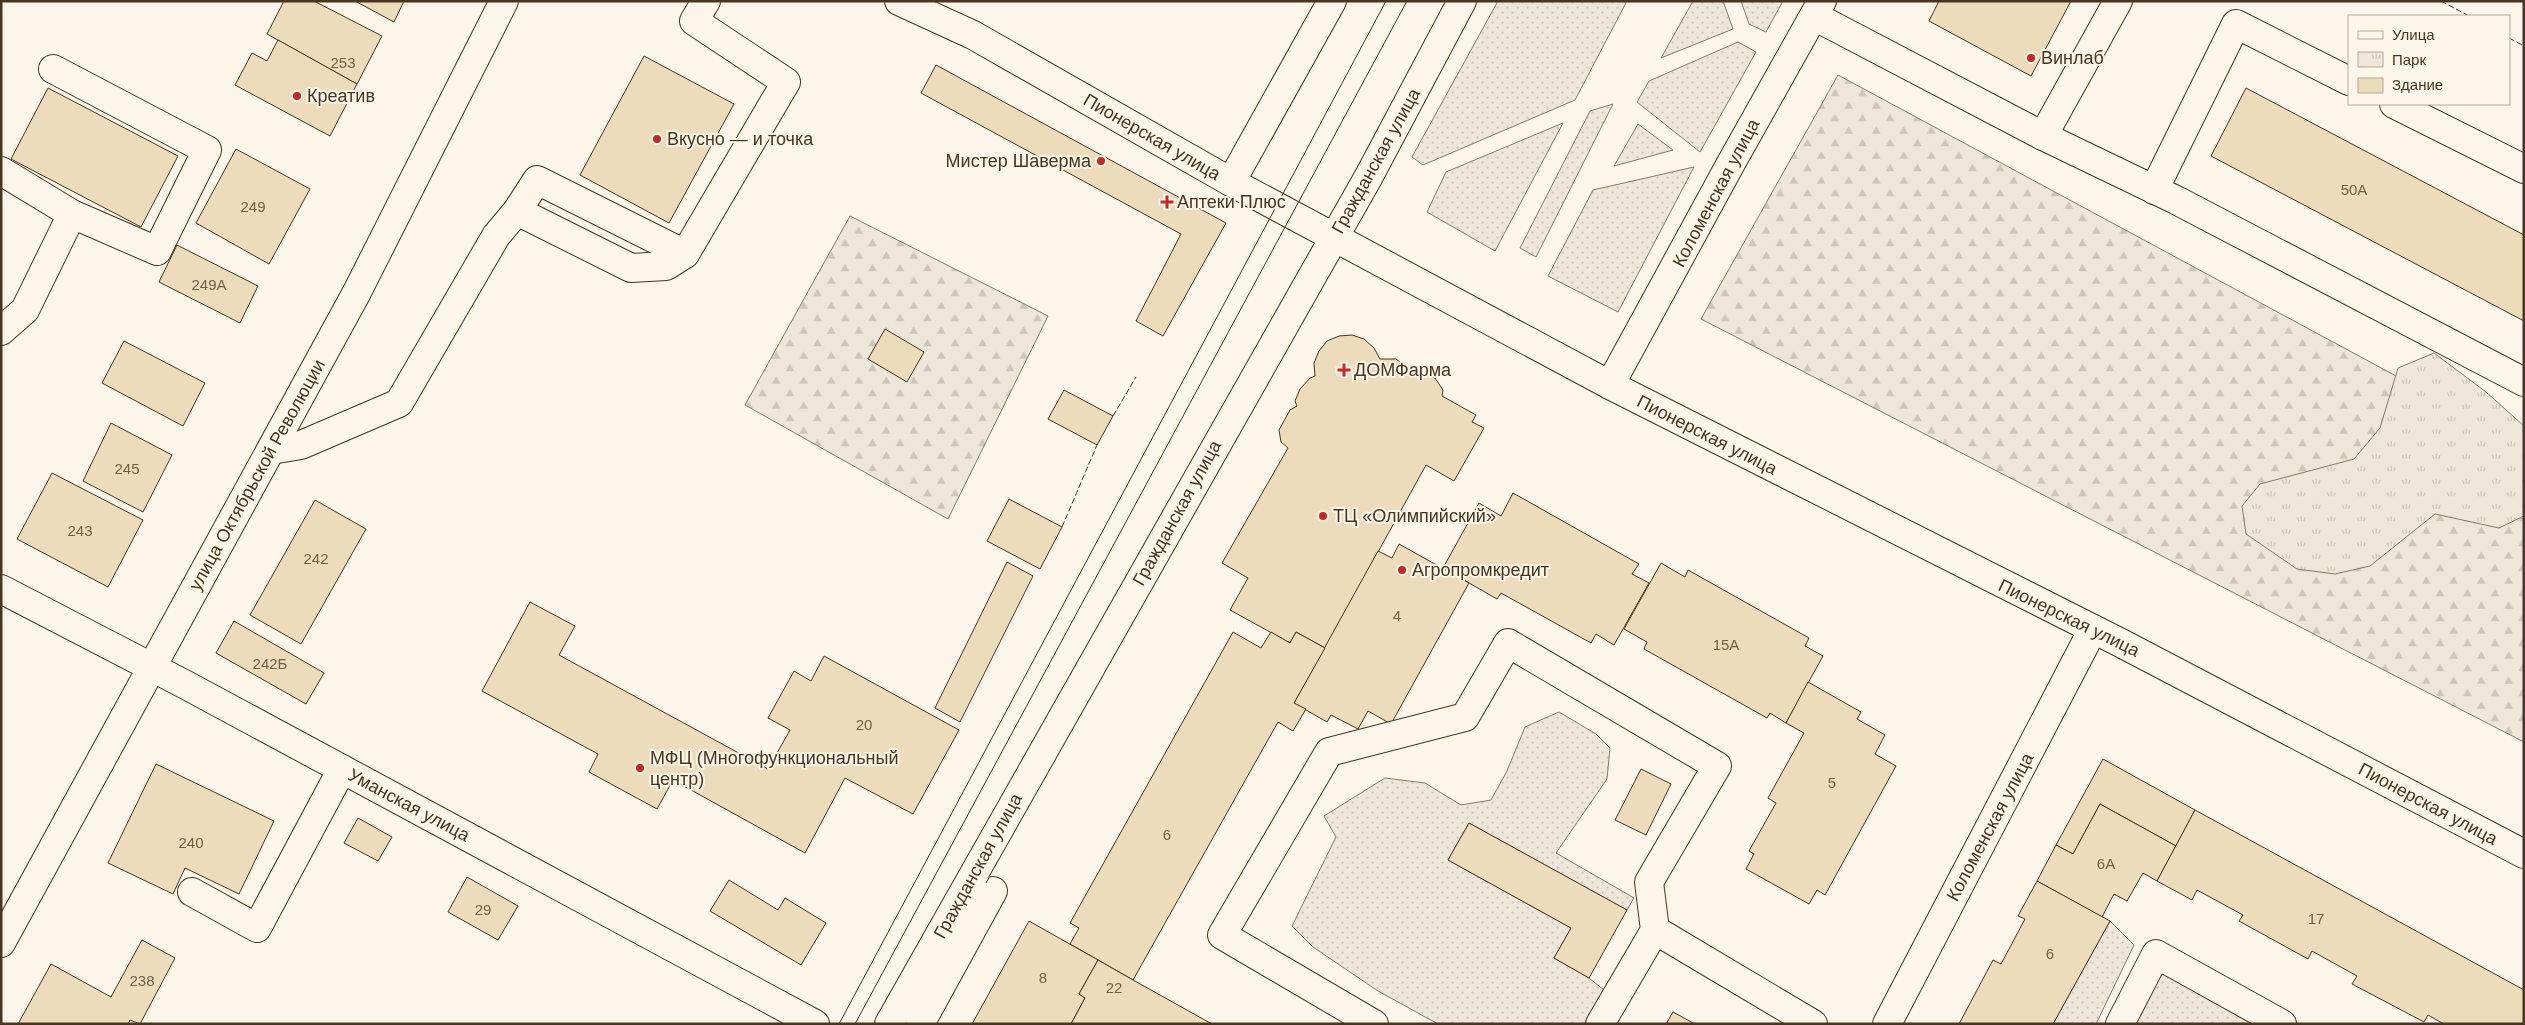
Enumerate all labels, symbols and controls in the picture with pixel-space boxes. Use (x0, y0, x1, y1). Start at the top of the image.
legend (2348, 15, 2510, 105)
text: Улица (2392, 26, 2435, 43)
place label: Винлаб (2041, 48, 2104, 68)
text: Парк (2392, 51, 2426, 68)
marker: Винлаб (2025, 52, 2037, 64)
house number: 253 (330, 54, 356, 71)
text: Здание (2392, 76, 2443, 93)
street label: Гражданская улица (1328, 84, 1425, 237)
place label: Креатив (307, 86, 375, 106)
marker: Креатив (291, 90, 303, 102)
street label: Пионерская улица (1080, 90, 1225, 185)
street label: Коломенская улица (1669, 115, 1764, 270)
place label: Вкусно — и точка (667, 129, 814, 149)
marker: Вкусно — и точка (651, 133, 663, 145)
place label: Мистер Шаверма (946, 151, 1092, 171)
marker: Мистер Шаверма (1095, 155, 1107, 167)
house number: 50А (2341, 181, 2367, 198)
place label: Аптеки Плюс (1177, 192, 1286, 212)
marker: Аптеки Плюс (1161, 196, 1173, 208)
house number: 249 (240, 198, 266, 215)
house number: 249А (191, 276, 227, 293)
street label: улица Октябрьской Революции (185, 356, 329, 594)
place label: ДОМФарма (1354, 360, 1452, 380)
marker: ДОМФарма (1338, 364, 1350, 376)
street label: Пионерская улица (1634, 391, 1781, 479)
street label: Гражданская улица (1129, 436, 1226, 589)
house number: 245 (114, 460, 140, 477)
place label: ТЦ «Олимпийский» (1333, 506, 1496, 526)
marker: ТЦ «Олимпийский» (1317, 510, 1329, 522)
house number: 243 (67, 522, 93, 539)
house number: 242 (303, 550, 329, 567)
place label: Агропромкредит (1412, 560, 1549, 580)
marker: Агропромкредит (1396, 564, 1408, 576)
street label: Пионерская улица (1995, 575, 2144, 661)
house number: 4 (1393, 607, 1401, 624)
house number: 15А (1713, 636, 1739, 653)
house number: 242Б (253, 655, 288, 672)
house number: 20 (856, 716, 872, 733)
place label: МФЦ (Многофункциональный центр) (650, 748, 898, 789)
street label: Коломенская улица (1943, 749, 2038, 904)
street label: Пионерская улица (2355, 759, 2502, 850)
marker: МФЦ (Многофункциональный центр) (634, 762, 646, 774)
street label: Уманская улица (345, 765, 474, 846)
house number: 5 (1828, 774, 1836, 791)
street label: Гражданская улица (930, 789, 1027, 942)
house number: 6 (1163, 826, 1171, 843)
house number: 240 (178, 834, 204, 851)
house number: 6А (2097, 855, 2115, 872)
house number: 29 (475, 901, 491, 918)
house number: 17 (2308, 910, 2324, 927)
house number: 6 (2046, 945, 2054, 962)
house number: 8 (1039, 969, 1047, 986)
house number: 238 (129, 972, 155, 989)
house number: 22 (1106, 979, 1122, 996)

